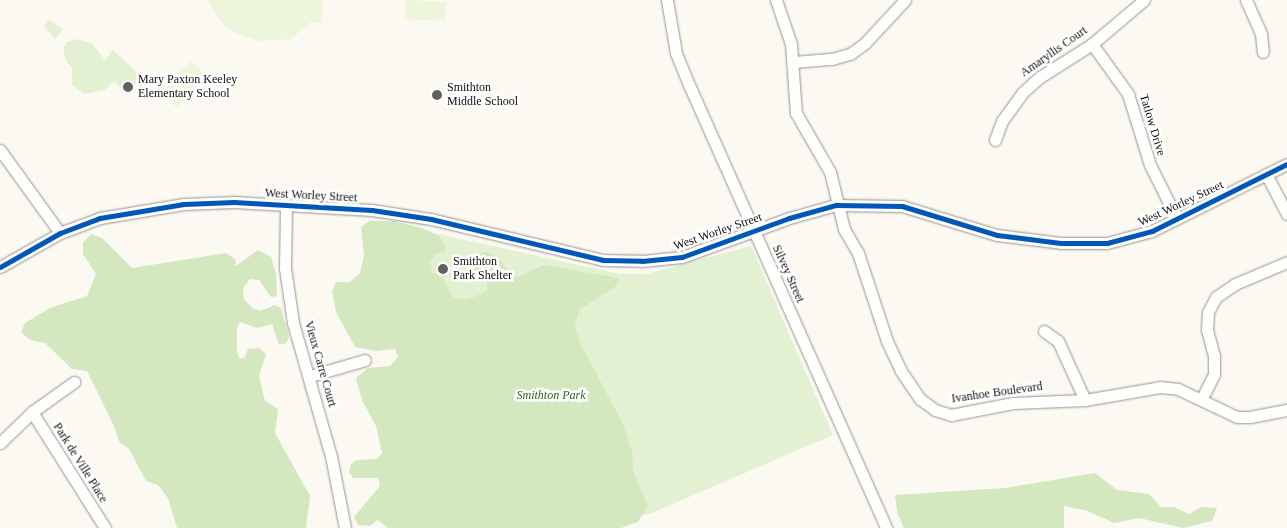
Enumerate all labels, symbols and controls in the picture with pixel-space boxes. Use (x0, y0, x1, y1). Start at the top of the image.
street label: Amaryllis Court (1018, 24, 1090, 80)
place label: Mary Paxton Keeley Elementary School (138, 73, 237, 101)
marker: Mary Paxton Keeley Elementary School (122, 81, 134, 93)
place label: Smithton Middle School (447, 81, 518, 109)
marker: Smithton Middle School (431, 89, 443, 101)
street label: Tatlow Drive (1136, 93, 1168, 157)
street label: West Worley Street (1136, 178, 1226, 230)
street label: West Worley Street (264, 186, 358, 206)
street label: West Worley Street (672, 210, 764, 254)
street label: Silvey Street (769, 243, 807, 305)
place label: Smithton Park Shelter (453, 255, 512, 283)
marker: Smithton Park Shelter (437, 263, 449, 275)
street label: Vieux Carre Court (301, 319, 339, 409)
street label: Ivanhoe Boulevard (951, 379, 1043, 407)
park label: Smithton Park (517, 389, 585, 403)
street label: Park de Ville Place (50, 420, 110, 506)

